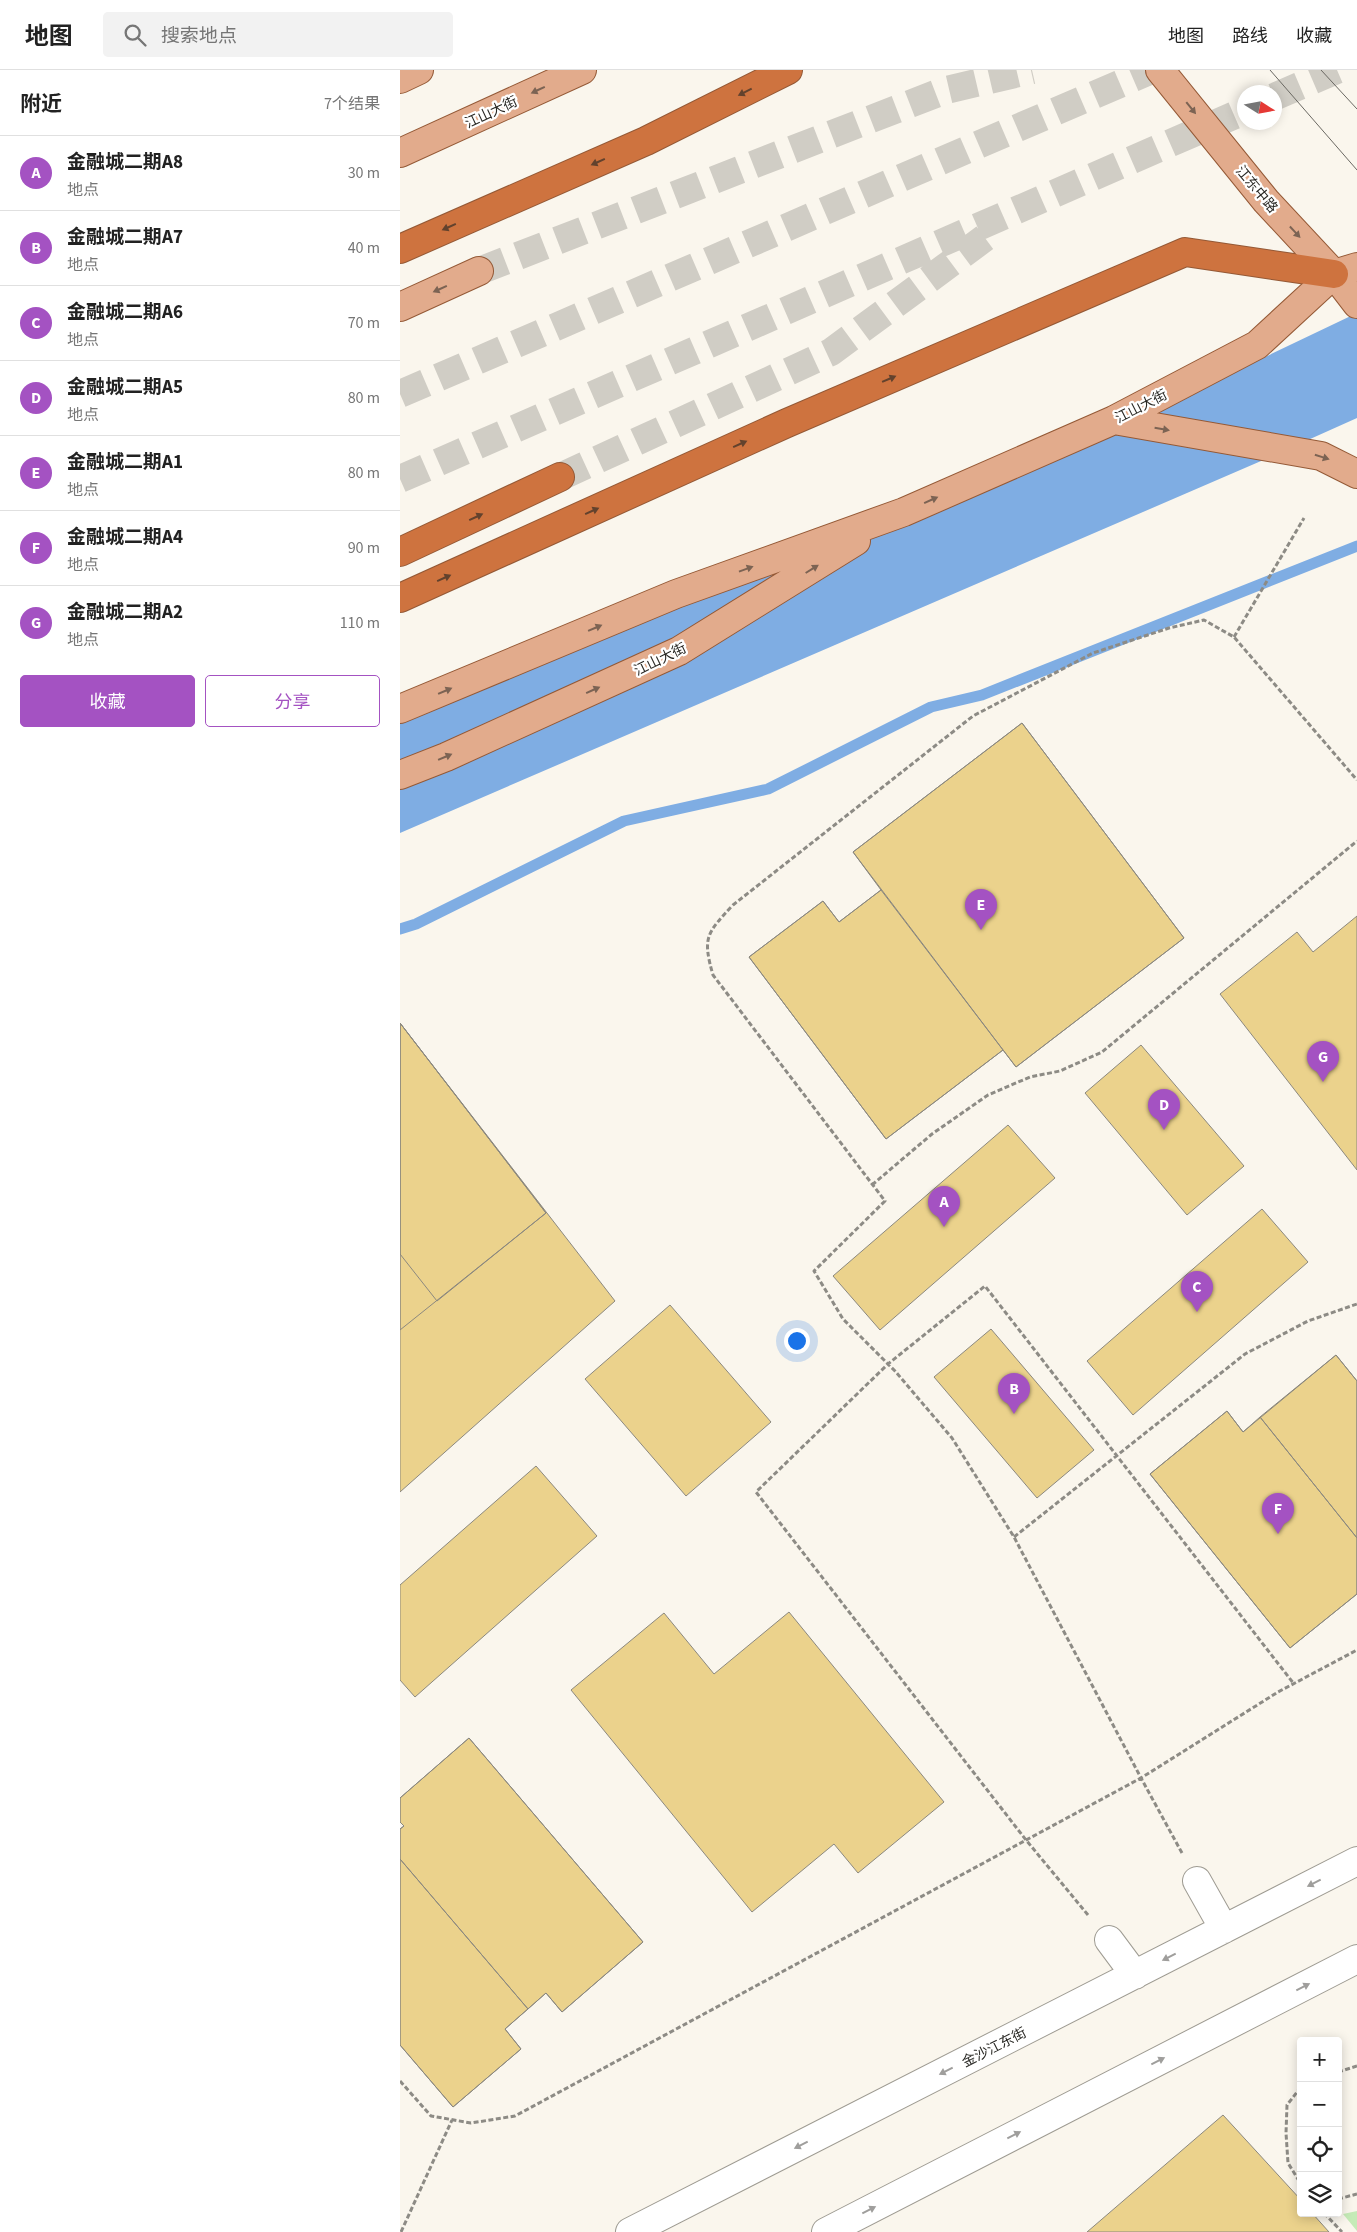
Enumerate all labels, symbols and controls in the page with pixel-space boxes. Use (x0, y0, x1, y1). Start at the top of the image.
search box (103, 12, 453, 57)
text: 地图 (25, 19, 73, 54)
icon: search (121, 21, 149, 49)
text: 搜索地点 (161, 23, 237, 50)
text: 地图 (1168, 24, 1204, 49)
text: 路线 (1232, 24, 1268, 49)
text: 收藏 (1296, 24, 1332, 49)
north arrow (1237, 85, 1282, 130)
one-way arrow (531, 87, 545, 95)
one-way arrow (738, 88, 752, 96)
text: 附近 (20, 89, 62, 119)
street label: 江山大街 (462, 92, 521, 134)
text: 7个结果 (324, 93, 380, 115)
one-way arrow (1185, 101, 1196, 114)
text: 金融城二期A8 (67, 149, 183, 176)
one-way arrow (591, 158, 605, 166)
text: A (31, 162, 41, 184)
text: 30 m (348, 162, 380, 184)
street label: 江东中路 (1231, 162, 1282, 218)
text: 地点 (67, 179, 99, 201)
text: 金融城二期A7 (67, 224, 183, 251)
one-way arrow (442, 224, 456, 232)
one-way arrow (1290, 226, 1301, 239)
text: B (31, 237, 41, 259)
text: 40 m (348, 237, 380, 259)
text: 地点 (67, 254, 99, 276)
one-way arrow (433, 285, 447, 293)
text: 金融城二期A6 (67, 299, 183, 326)
text: C (31, 312, 41, 334)
text: 70 m (348, 312, 380, 334)
text: 地点 (67, 329, 99, 351)
text: 金融城二期A5 (67, 374, 183, 401)
one-way arrow (882, 374, 896, 382)
street label: 江山大街 (1112, 385, 1171, 429)
text: D (31, 387, 41, 409)
text: 80 m (348, 387, 380, 409)
text: 地点 (67, 404, 99, 426)
one-way arrow (1154, 425, 1170, 433)
one-way arrow (733, 439, 748, 448)
text: 金融城二期A1 (67, 449, 183, 476)
one-way arrow (1315, 453, 1330, 461)
text: E (32, 462, 40, 484)
text: 80 m (348, 462, 380, 484)
text: 地点 (67, 479, 99, 501)
one-way arrow (924, 495, 938, 503)
one-way arrow (585, 506, 599, 514)
one-way arrow (469, 513, 483, 521)
text: 金融城二期A4 (67, 524, 183, 551)
text: F (32, 537, 40, 559)
text: 90 m (348, 537, 380, 559)
text: 地点 (67, 554, 99, 576)
one-way arrow (805, 564, 818, 574)
one-way arrow (739, 565, 754, 573)
one-way arrow (437, 573, 451, 581)
text: 金融城二期A2 (67, 599, 183, 626)
text: G (31, 612, 41, 634)
text: 110 m (340, 612, 380, 634)
one-way arrow (588, 624, 603, 632)
text: 地点 (67, 629, 99, 651)
street label: 江山大街 (631, 639, 690, 681)
button: 收藏 (20, 675, 195, 727)
button: 分享 (205, 675, 380, 727)
one-way arrow (586, 686, 600, 694)
one-way arrow (438, 687, 453, 695)
one-way arrow (438, 753, 453, 761)
pin: E (965, 889, 997, 930)
pin: G (1307, 1041, 1339, 1082)
pin: D (1148, 1089, 1180, 1130)
pin: A (928, 1186, 960, 1227)
pin: C (1181, 1271, 1213, 1312)
your location (784, 1328, 810, 1354)
pin: B (998, 1373, 1030, 1414)
pin: F (1262, 1493, 1294, 1534)
one-way arrow (1306, 1879, 1321, 1887)
one-way arrow (1162, 1953, 1176, 1961)
one-way arrow (1295, 1983, 1310, 1991)
street label: 金沙江东街 (959, 2023, 1030, 2073)
map controls (1297, 2037, 1342, 2217)
button: + (1297, 2037, 1342, 2082)
one-way arrow (1151, 2057, 1165, 2065)
one-way arrow (939, 2067, 953, 2075)
button: − (1297, 2082, 1342, 2127)
button: locate (1297, 2127, 1342, 2172)
one-way arrow (1006, 2131, 1021, 2139)
one-way arrow (794, 2141, 809, 2149)
button: layers (1297, 2172, 1342, 2217)
one-way arrow (862, 2206, 876, 2214)

